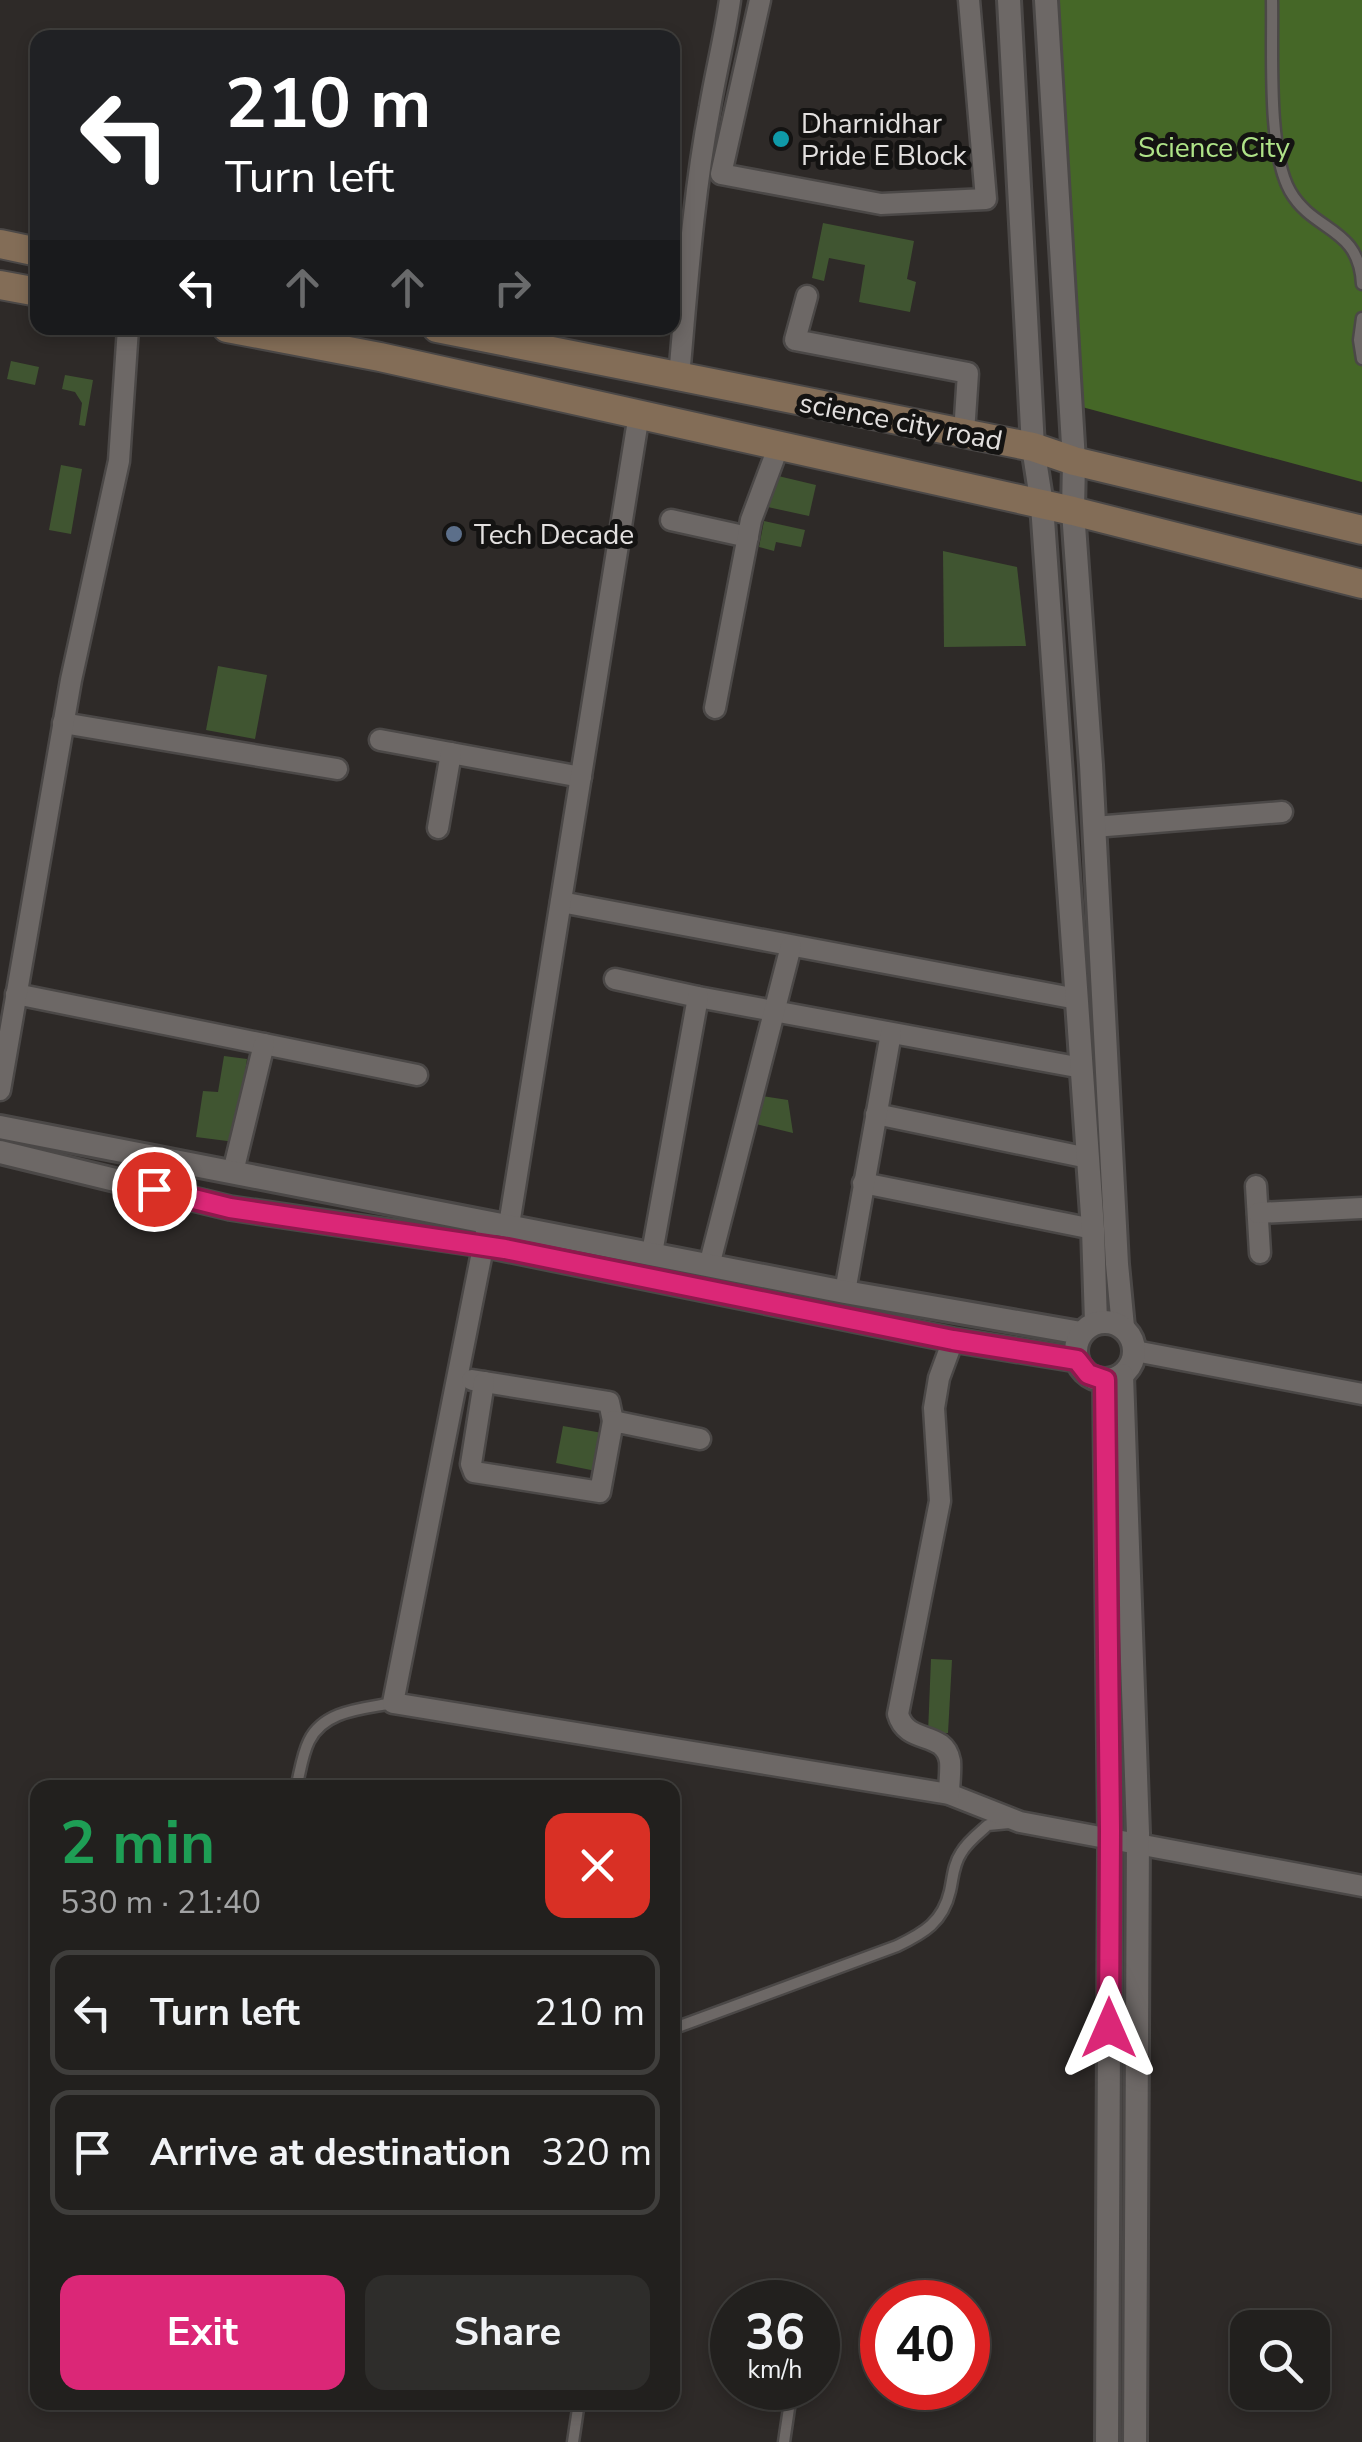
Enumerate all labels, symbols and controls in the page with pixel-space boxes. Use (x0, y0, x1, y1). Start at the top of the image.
text: 210 m (225, 56, 431, 152)
icon: left (60, 70, 190, 200)
place label: Dharnidhar Pride E Block (801, 105, 968, 175)
marker: Dharnidhar Pride E Block (770, 128, 792, 150)
park label: Science City (1138, 129, 1291, 167)
text: Turn left (225, 147, 394, 208)
icon: left (170, 260, 225, 315)
icon: ahead (275, 260, 330, 315)
icon: ahead (380, 260, 435, 315)
icon: right (485, 260, 540, 315)
street label: science city road (796, 384, 1006, 460)
place label: Tech Decade (474, 516, 634, 554)
marker: Tech Decade (443, 523, 465, 545)
pin (112, 1147, 197, 1232)
icon: arrive (127, 1162, 182, 1217)
text: 2 min (60, 1802, 215, 1884)
button: close (545, 1813, 650, 1918)
text: 530 m · 21:40 (60, 1881, 261, 1924)
position arrow (1057, 1976, 1161, 2080)
icon: left (65, 1985, 120, 2040)
text: Turn left (150, 1987, 300, 2038)
text: 210 m (534, 1987, 645, 2038)
icon: arrive (65, 2125, 120, 2180)
text: Arrive at destination (150, 2127, 511, 2178)
text: 320 m (541, 2127, 652, 2178)
button: Exit (60, 2275, 345, 2390)
button: Share (365, 2275, 650, 2390)
speed limit sign: 40 (860, 2280, 990, 2410)
text: 36 (745, 2298, 805, 2367)
map controls (1230, 2310, 1330, 2410)
button: search (1230, 2310, 1330, 2410)
text: km/h (747, 2353, 803, 2387)

